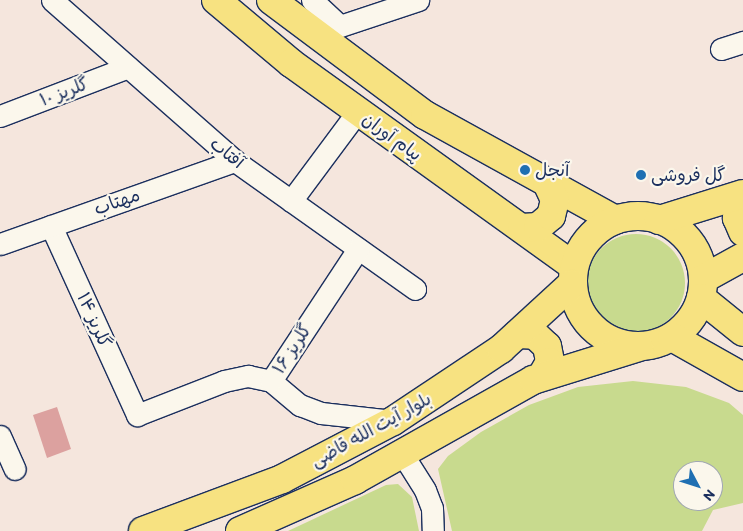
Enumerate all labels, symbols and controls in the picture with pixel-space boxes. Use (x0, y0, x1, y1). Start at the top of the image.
street label: گلریز ۱۰ (37, 73, 91, 111)
street label: پیام آوران (358, 108, 426, 166)
street label: آفتاب (205, 133, 249, 173)
place label: آنجل (535, 159, 569, 181)
marker: آنجل (519, 164, 531, 176)
place label: گل فروشی (651, 164, 725, 186)
marker: گل فروشی (635, 169, 647, 181)
street label: مهتاب (91, 184, 143, 220)
street label: گلریز ۱۴ (72, 289, 116, 351)
street label: گلریز ۱۶ (268, 320, 316, 378)
street label: بلوار آیت ‌الله قاضی (307, 388, 435, 472)
north arrow (673, 461, 723, 511)
text: N (700, 486, 719, 504)

